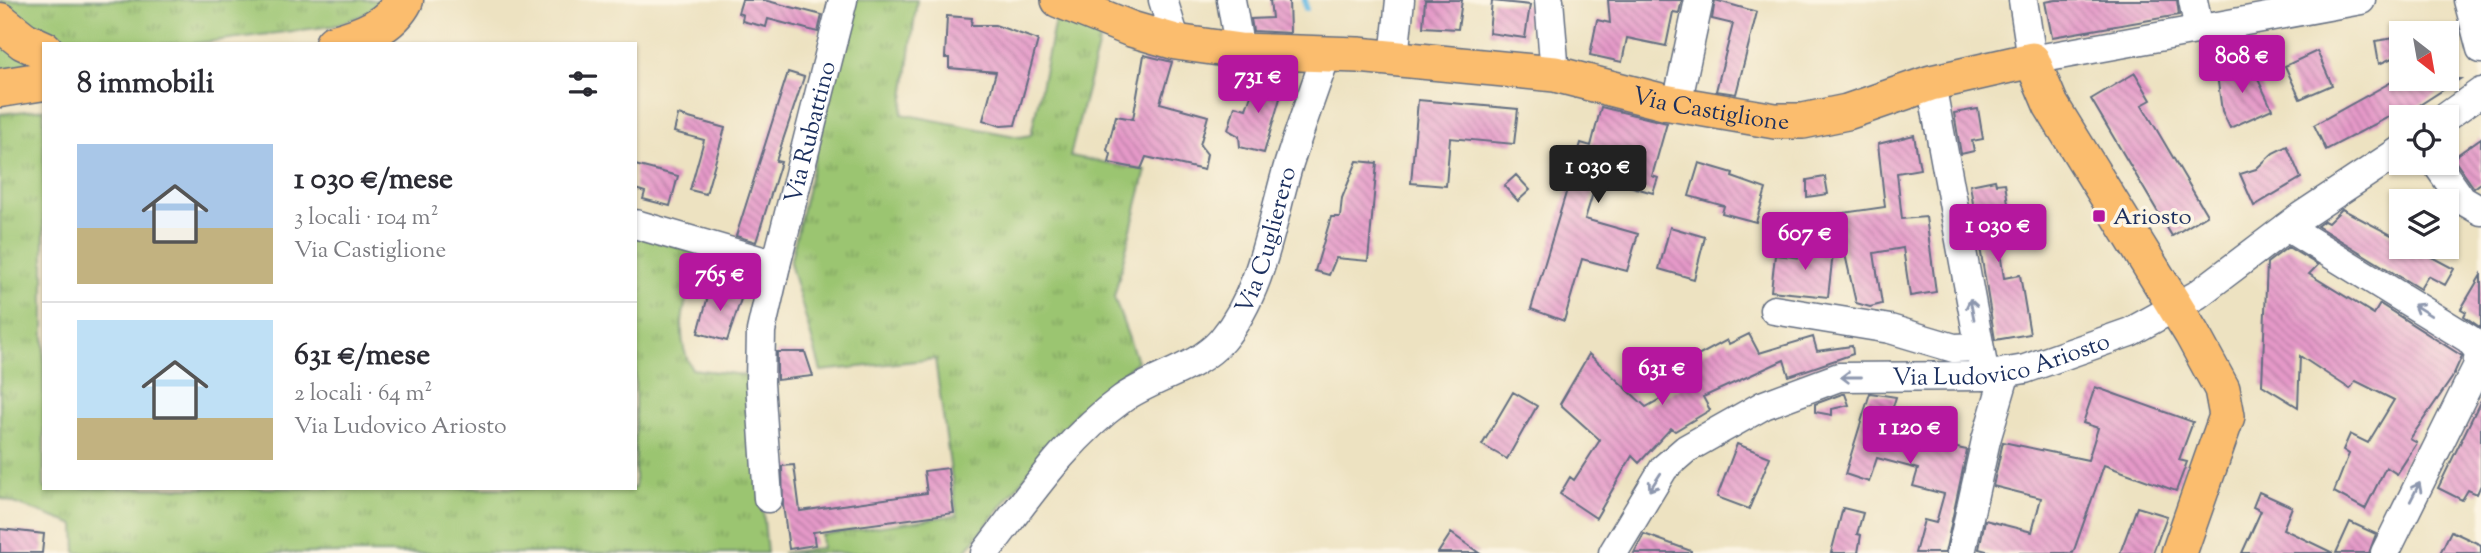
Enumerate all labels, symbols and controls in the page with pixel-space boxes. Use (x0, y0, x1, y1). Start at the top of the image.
north arrow (2389, 21, 2459, 91)
map controls (2389, 21, 2459, 259)
pin: 808 € (2193, 36, 2291, 95)
text: 808 € (2215, 41, 2269, 74)
pin: 731 € (1209, 55, 1307, 115)
street label: Via Rubattino (777, 58, 846, 207)
text: 731 € (1234, 61, 1282, 94)
text: 8 immobili (77, 63, 214, 106)
icon: filters (564, 65, 602, 103)
street label: Via Castiglione (1628, 80, 1789, 140)
button: locate (2389, 105, 2459, 175)
pin: 1 030 € (1533, 146, 1663, 205)
text: 1 030 € (1565, 151, 1631, 184)
text: 1 030 €/mese (294, 159, 453, 202)
street label: Via Cuglierero (1228, 163, 1306, 320)
icon: home (133, 172, 217, 256)
button: layers (2389, 189, 2459, 259)
place label: Ariosto (2113, 201, 2192, 235)
text: 3 locali · 104 m² (294, 202, 438, 235)
pin: 1 030 € (1933, 204, 2063, 264)
marker: Ariosto (2091, 208, 2107, 224)
text: 1 030 € (1965, 210, 2031, 243)
pin: 607 € (1756, 212, 1854, 272)
text: 607 € (1778, 218, 1832, 251)
text: Via Castiglione (294, 235, 446, 268)
pin: 765 € (671, 254, 769, 313)
text: 765 € (695, 259, 745, 292)
one-way arrow (1965, 298, 1978, 321)
one-way arrow (2412, 303, 2432, 317)
street label: Via Ludovico Ariosto (1892, 325, 2115, 396)
text: 631 €/mese (294, 335, 430, 378)
icon: home (133, 348, 217, 432)
pin: 631 € (1613, 348, 1711, 407)
text: 631 € (1638, 353, 1686, 386)
one-way arrow (1840, 370, 1863, 384)
text: 2 locali · 64 m² (294, 378, 432, 411)
pin: 1 120 € (1845, 406, 1975, 466)
text: Via Ludovico Ariosto (294, 411, 507, 444)
text: 1 120 € (1879, 412, 1941, 445)
one-way arrow (1648, 472, 1662, 491)
one-way arrow (2409, 482, 2423, 503)

